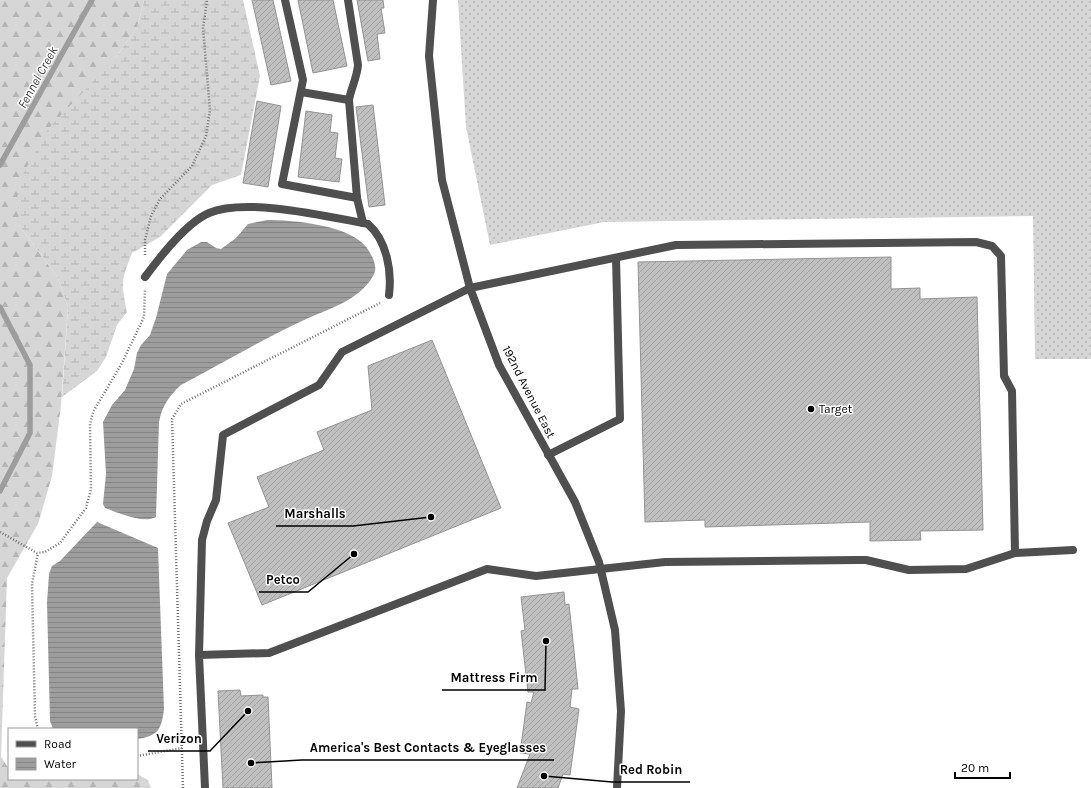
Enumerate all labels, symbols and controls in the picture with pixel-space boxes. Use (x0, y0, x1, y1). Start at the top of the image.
water label: Fennel Creek (14, 43, 61, 111)
street label: 192nd Avenue East (500, 344, 559, 441)
place label: Target (819, 402, 853, 416)
marker: Target (806, 404, 816, 414)
callout: Marshalls (276, 501, 353, 526)
text: Marshalls (284, 506, 346, 521)
callout: Petco (259, 567, 308, 592)
text: Petco (266, 572, 300, 587)
callout: Mattress Firm (442, 665, 545, 690)
text: Mattress Firm (450, 670, 538, 685)
callout: Verizon (148, 726, 210, 751)
legend (8, 728, 138, 780)
text: Verizon (156, 731, 202, 746)
callout: America's Best Contacts & Eyeglasses (302, 735, 554, 760)
text: Road (44, 737, 72, 751)
text: America's Best Contacts & Eyeglasses (310, 740, 546, 755)
scale bar (955, 754, 1010, 780)
text: Water (44, 757, 77, 771)
callout: Red Robin (612, 757, 690, 782)
text: 20 m (961, 761, 989, 775)
text: Red Robin (620, 762, 682, 777)

